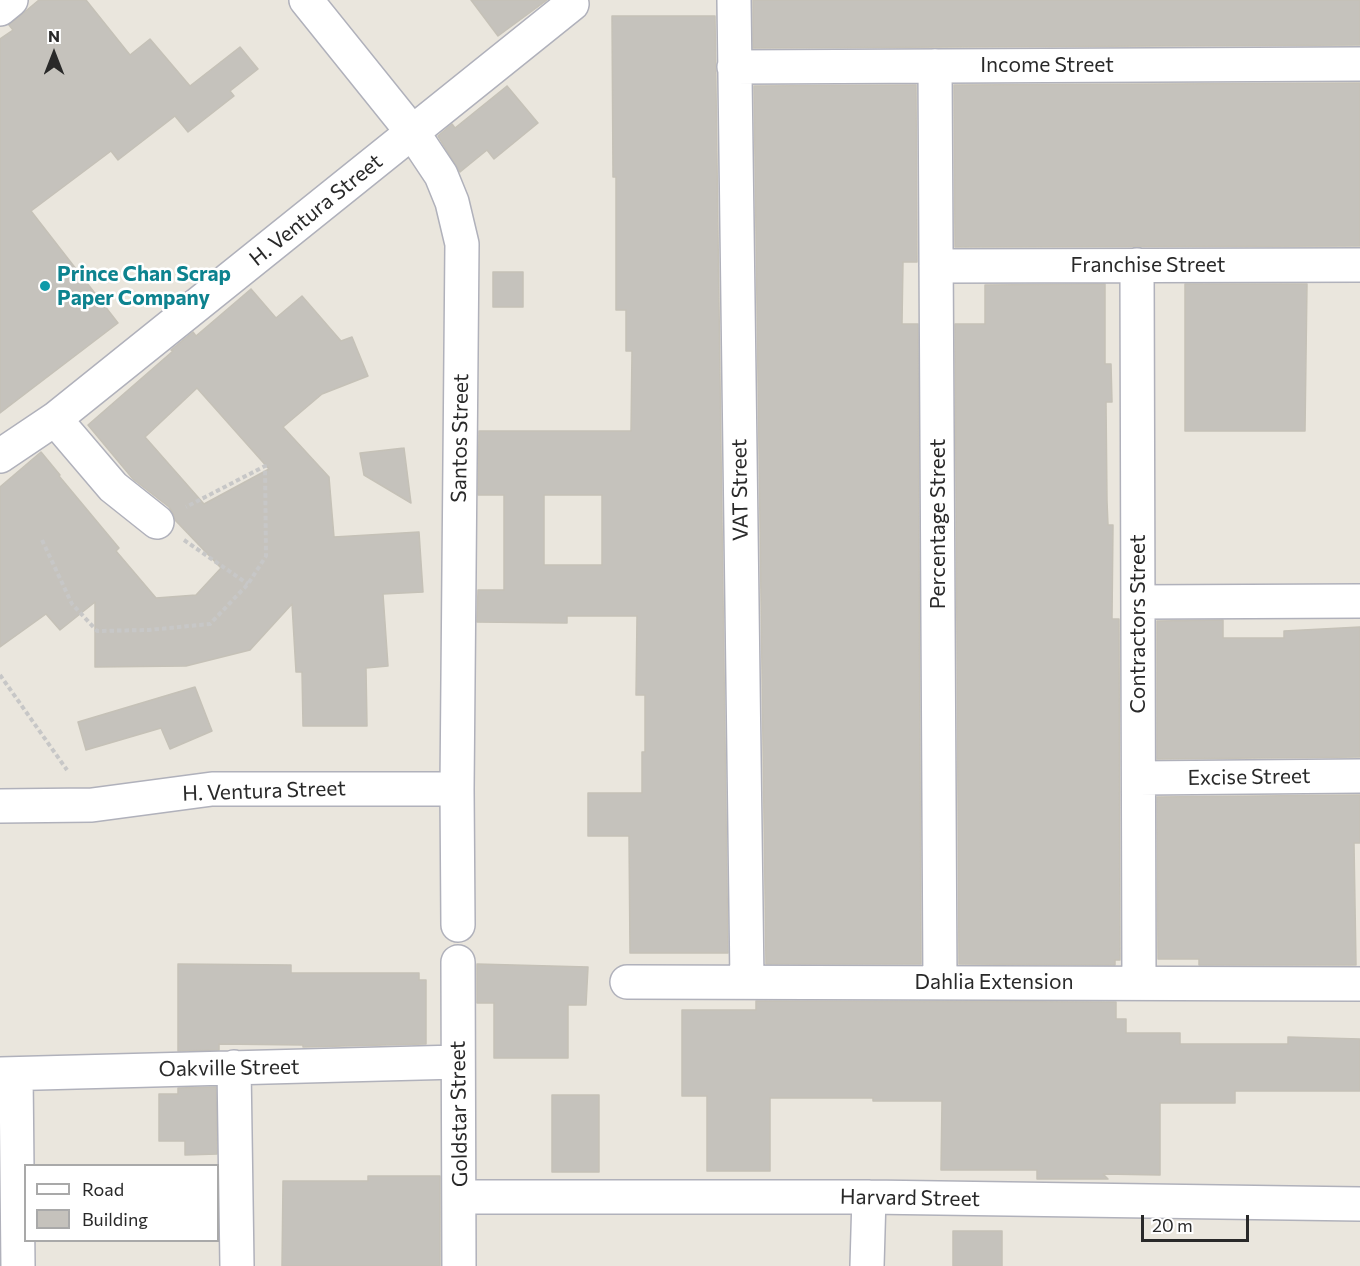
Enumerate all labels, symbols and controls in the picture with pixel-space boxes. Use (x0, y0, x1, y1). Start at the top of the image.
north arrow (24, 24, 84, 84)
text: N (48, 26, 60, 45)
street label: Income Street (980, 52, 1114, 78)
street label: H. Ventura Street (244, 149, 388, 271)
street label: Franchise Street (1071, 252, 1225, 278)
place label: Prince Chan Scrap Paper Company (57, 261, 231, 311)
marker: Prince Chan Scrap Paper Company (38, 279, 52, 293)
street label: Santos Street (446, 373, 474, 503)
street label: VAT Street (727, 439, 753, 541)
street label: Percentage Street (925, 439, 951, 609)
street label: Contractors Street (1125, 534, 1151, 714)
street label: Excise Street (1187, 763, 1311, 791)
street label: H. Ventura Street (182, 776, 346, 806)
street label: Dahlia Extension (915, 969, 1073, 995)
street label: Goldstar Street (445, 1041, 473, 1187)
street label: Oakville Street (158, 1054, 300, 1082)
legend (24, 1164, 219, 1242)
text: Road (82, 1178, 124, 1200)
street label: Harvard Street (840, 1184, 980, 1212)
scale bar (1144, 1203, 1252, 1241)
text: Building (82, 1208, 148, 1230)
text: 20 m (1152, 1214, 1193, 1236)

